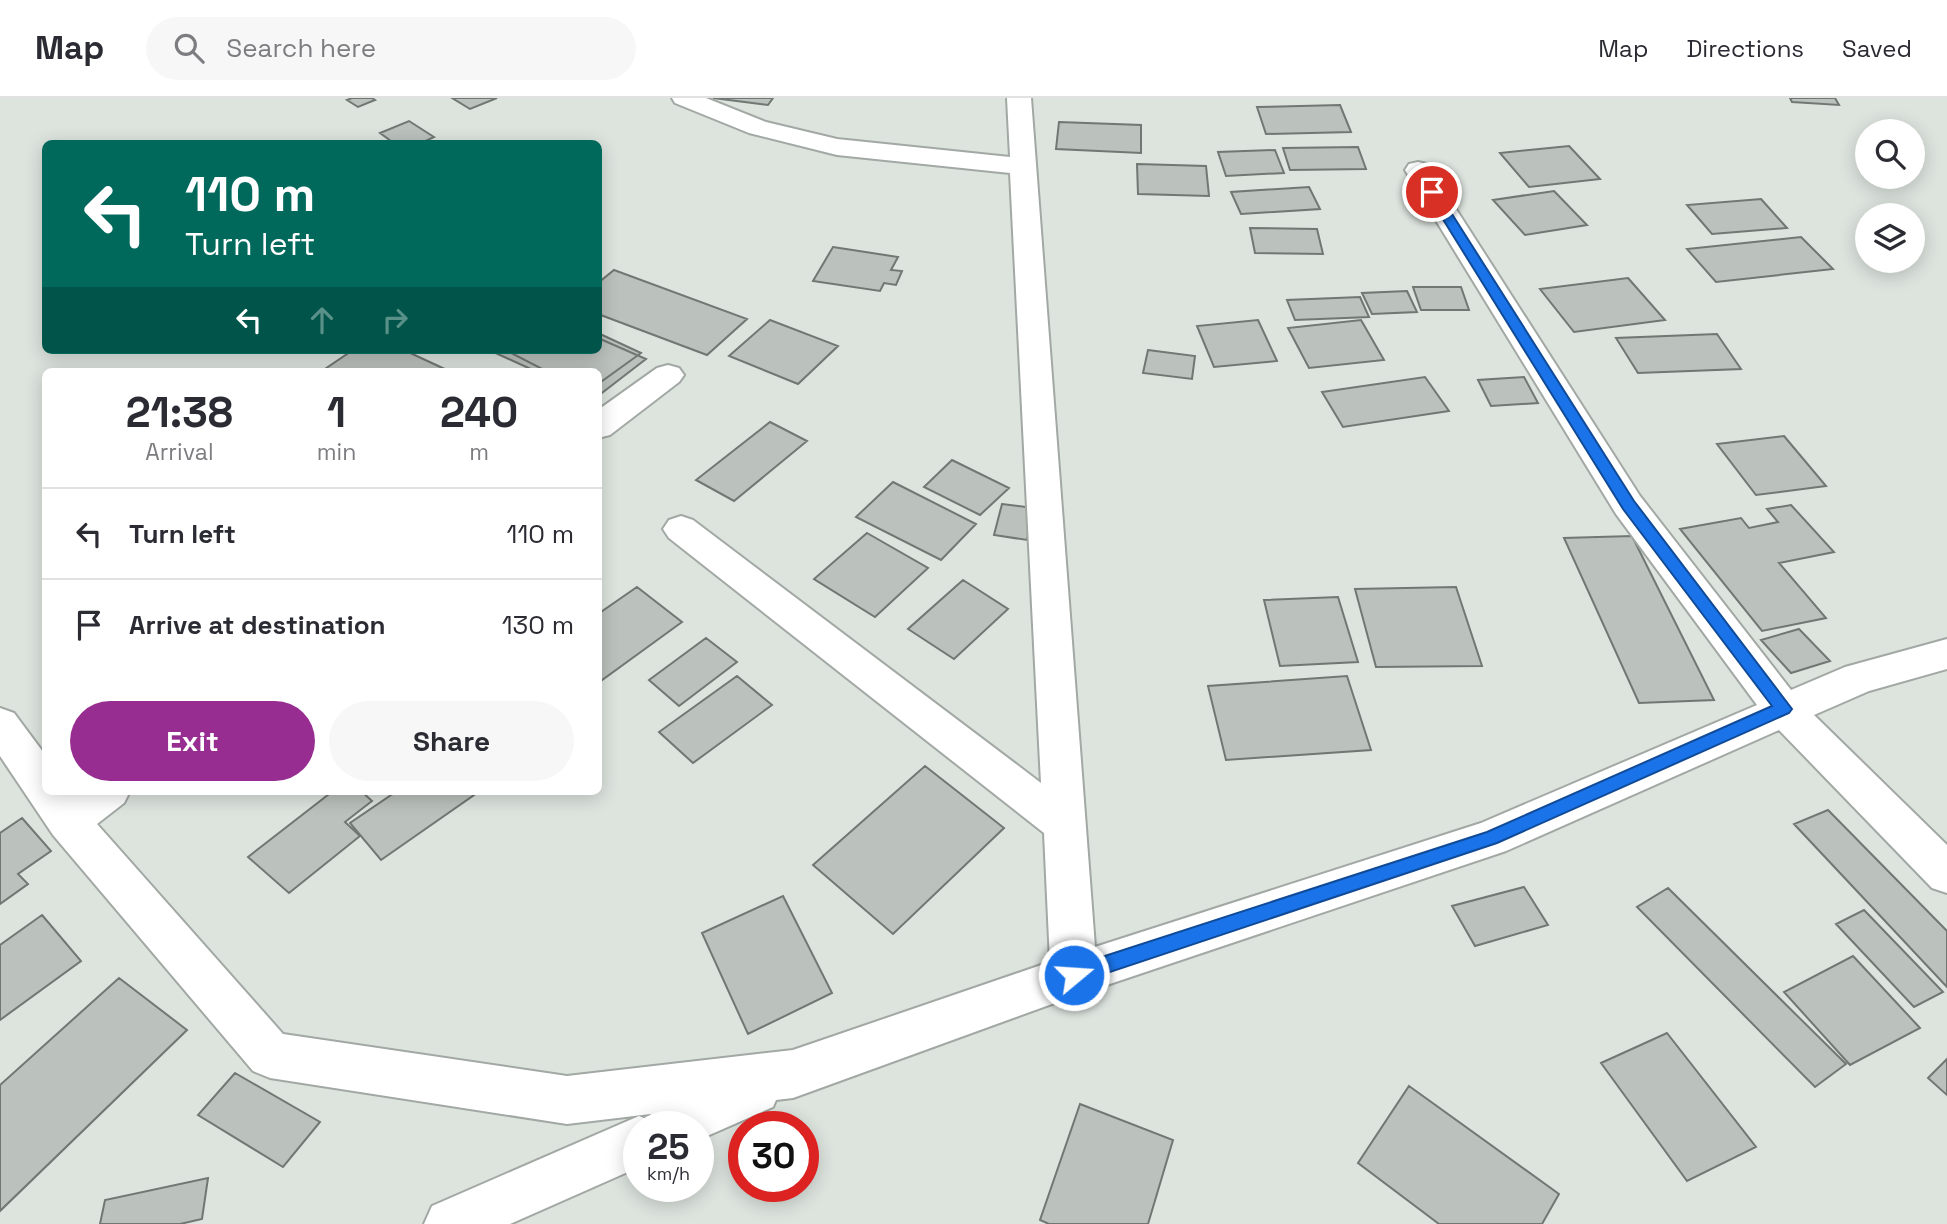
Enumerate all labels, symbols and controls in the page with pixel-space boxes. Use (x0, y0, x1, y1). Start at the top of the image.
search box (146, 17, 636, 80)
text: Map (35, 27, 104, 69)
icon: search (170, 29, 208, 67)
text: Search here (226, 31, 376, 65)
text: Map (1598, 33, 1648, 64)
text: Directions (1686, 33, 1804, 64)
text: Saved (1842, 33, 1912, 64)
map controls (1855, 119, 1925, 273)
button: search (1855, 119, 1925, 189)
pin (1402, 162, 1462, 222)
text: 110 m (185, 163, 315, 225)
icon: left (70, 168, 161, 259)
icon: arrive (1413, 173, 1451, 211)
button: layers (1855, 203, 1925, 273)
text: Turn left (185, 224, 315, 264)
icon: left (230, 301, 268, 339)
icon: ahead (303, 301, 341, 339)
icon: right (376, 301, 414, 339)
text: 21:38 (126, 386, 233, 439)
text: 1 (327, 386, 346, 439)
text: 240 (440, 386, 518, 439)
text: Arrival (145, 437, 214, 467)
text: min (317, 437, 356, 467)
text: m (469, 437, 489, 467)
icon: left (70, 515, 108, 553)
text: Turn left (129, 517, 236, 551)
text: 110 m (507, 517, 574, 551)
icon: arrive (70, 606, 108, 644)
text: Arrive at destination (129, 608, 386, 642)
text: 130 m (502, 608, 574, 642)
button: Exit (70, 701, 315, 781)
button: Share (329, 701, 574, 781)
position arrow (1037, 938, 1111, 1012)
speed limit sign: 30 (728, 1111, 819, 1202)
text: 25 (648, 1125, 689, 1169)
text: km/h (647, 1162, 690, 1185)

